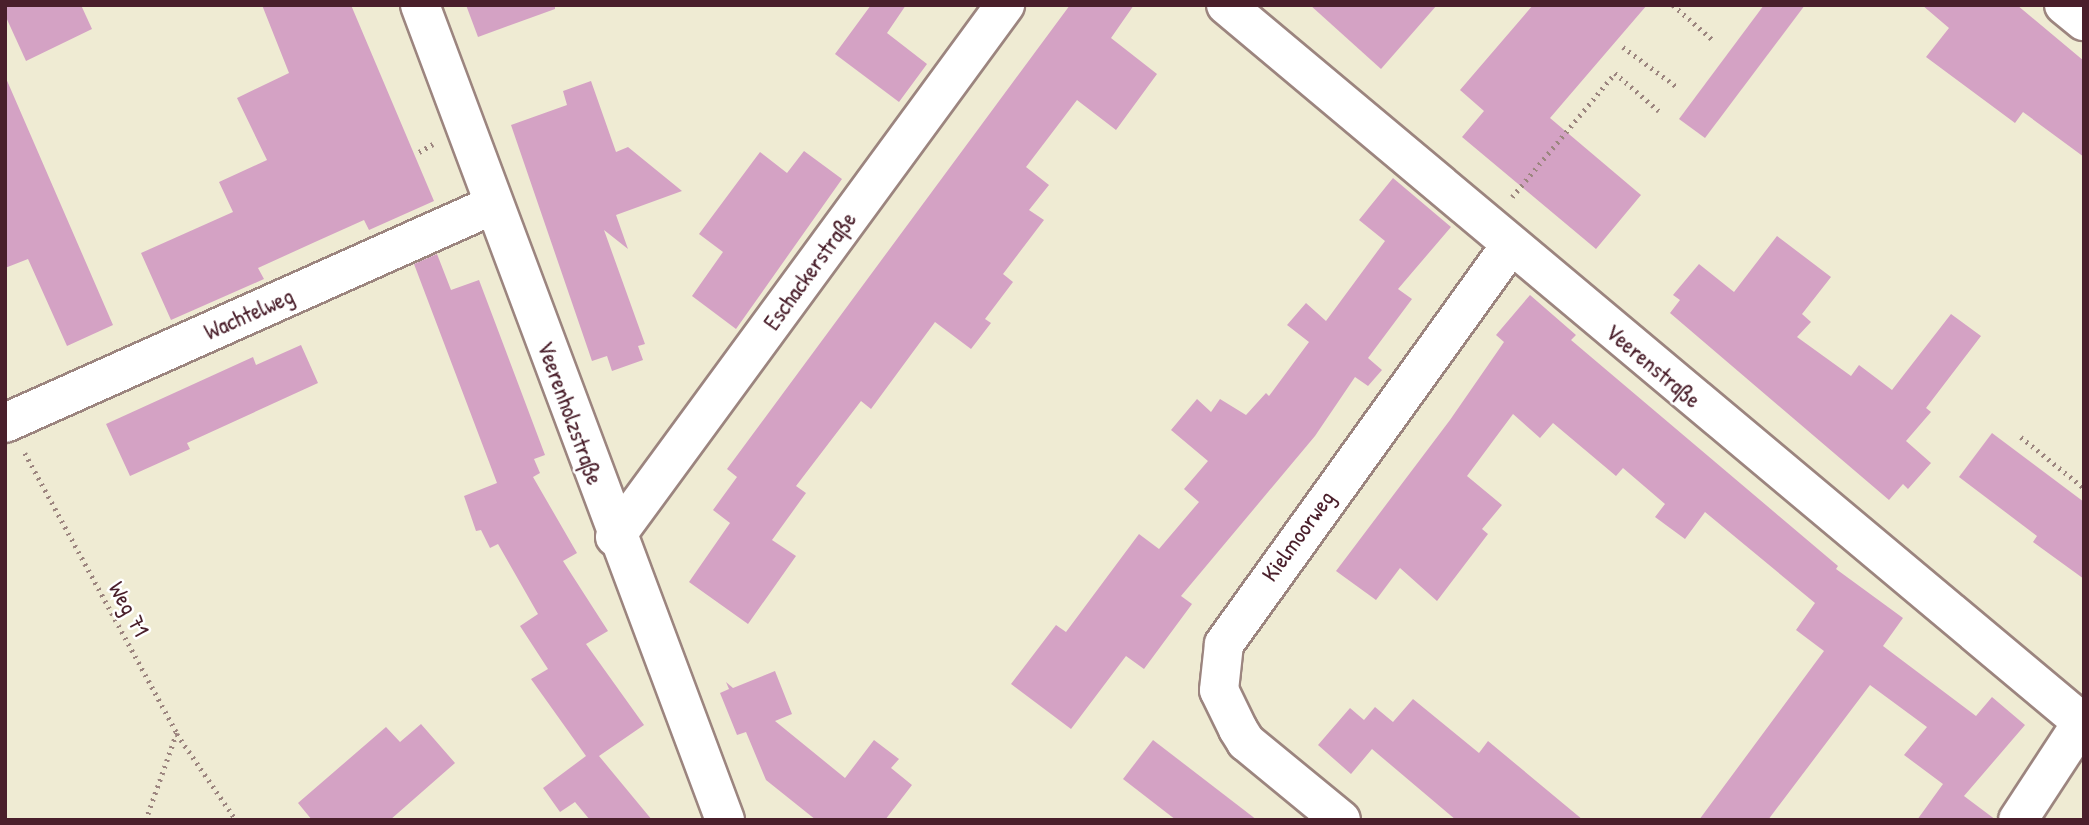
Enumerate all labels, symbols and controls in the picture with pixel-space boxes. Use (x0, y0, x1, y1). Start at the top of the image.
street label: Eschackerstraße (758, 207, 862, 335)
street label: Wachtelweg (200, 282, 298, 346)
street label: Veerenstraße (1600, 318, 1706, 414)
street label: Veerenholzstraße (531, 338, 609, 488)
street label: Kielmoorweg (1256, 485, 1340, 587)
street label: Weg 71 (103, 577, 155, 641)

